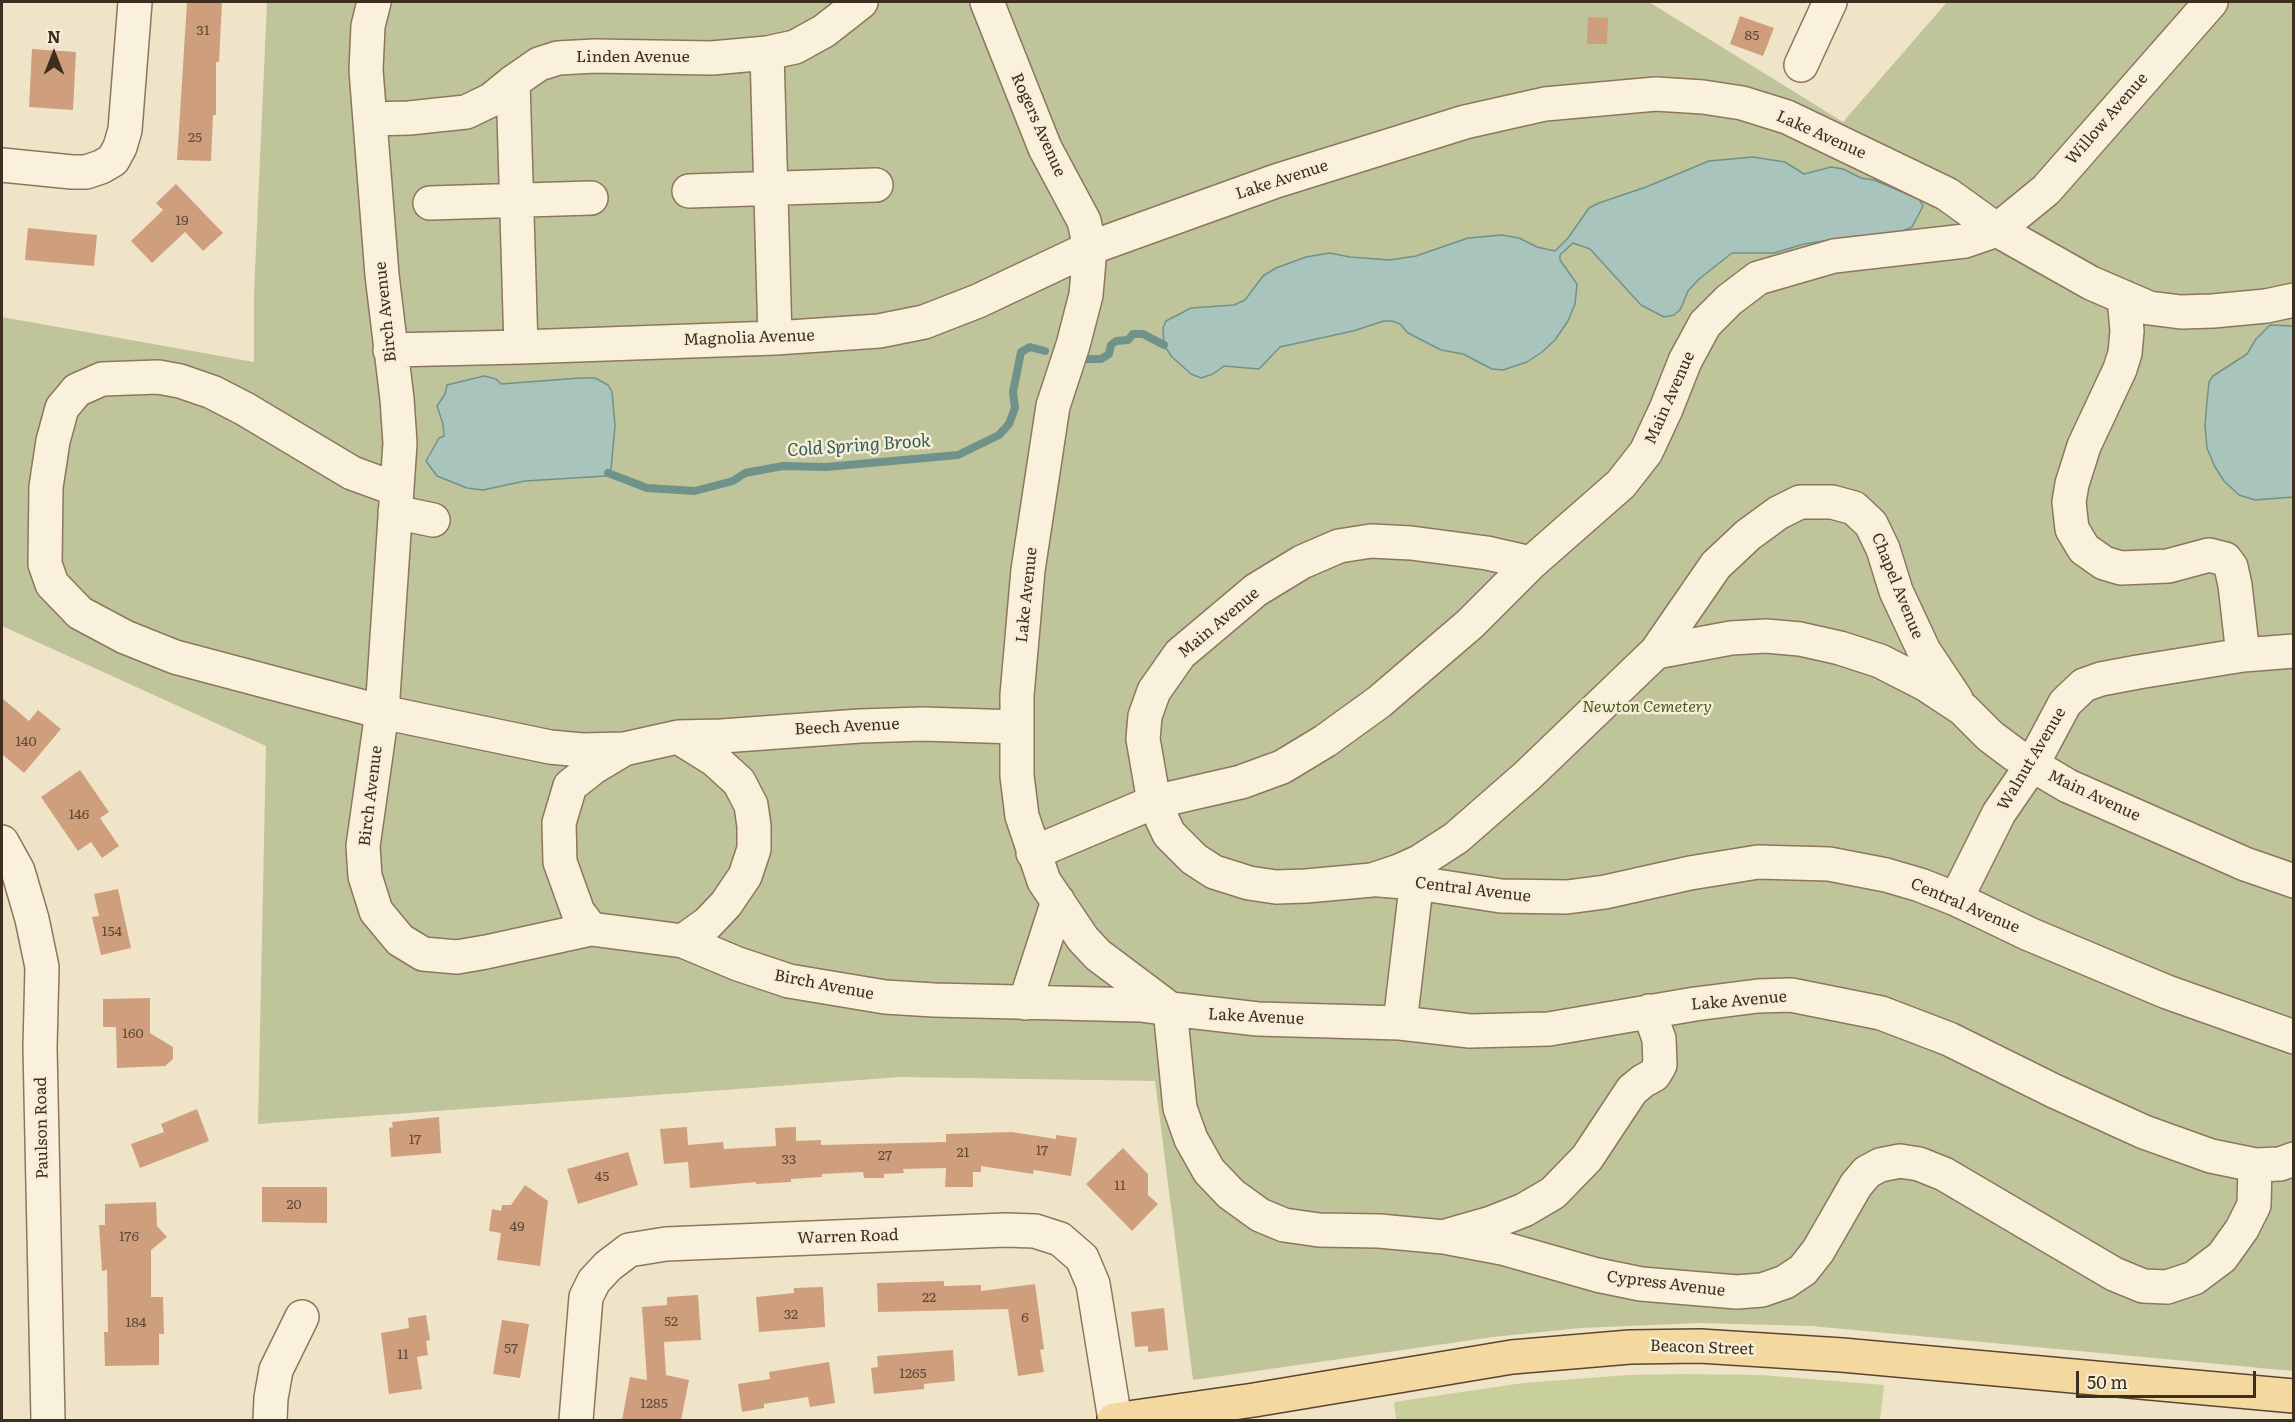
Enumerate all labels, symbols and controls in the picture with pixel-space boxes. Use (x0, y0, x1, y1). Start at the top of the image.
house number: 31 (196, 23, 210, 39)
north arrow (24, 24, 84, 84)
text: N (47, 24, 61, 48)
house number: 85 (1745, 28, 1759, 44)
street label: Linden Avenue (576, 47, 690, 67)
street label: Willow Avenue (2062, 69, 2152, 169)
street label: Rogers Avenue (1007, 70, 1069, 180)
street label: Lake Avenue (1773, 107, 1869, 163)
house number: 25 (188, 130, 202, 146)
street label: Lake Avenue (1233, 156, 1331, 204)
house number: 19 (175, 213, 189, 229)
street label: Birch Avenue (371, 261, 401, 363)
street label: Magnolia Avenue (683, 326, 815, 350)
street label: Main Avenue (1641, 349, 1699, 447)
water label: Cold Spring Brook (786, 430, 932, 462)
street label: Chapel Avenue (1867, 530, 1927, 642)
street label: Lake Avenue (1012, 546, 1042, 644)
street label: Main Avenue (1175, 584, 1263, 662)
park label: Newton Cemetery (1582, 697, 1712, 717)
street label: Walnut Avenue (1994, 704, 2070, 814)
street label: Beech Avenue (794, 715, 900, 739)
house number: 140 (16, 734, 36, 750)
street label: Birch Avenue (355, 745, 387, 847)
street label: Main Avenue (2045, 766, 2143, 826)
house number: 146 (69, 807, 89, 823)
street label: Central Avenue (1414, 873, 1532, 907)
street label: Central Avenue (1908, 874, 2022, 938)
house number: 154 (102, 924, 122, 940)
street label: Birch Avenue (773, 966, 875, 1004)
street label: Lake Avenue (1690, 987, 1788, 1015)
street label: Lake Avenue (1208, 1005, 1304, 1029)
house number: 160 (122, 1026, 144, 1042)
street label: Paulson Road (32, 1077, 52, 1179)
house number: 17 (409, 1132, 421, 1148)
house number: 17 (1036, 1143, 1048, 1159)
house number: 21 (957, 1145, 969, 1161)
house number: 27 (878, 1148, 892, 1164)
house number: 33 (782, 1152, 796, 1168)
house number: 45 (595, 1169, 609, 1185)
house number: 11 (1114, 1178, 1126, 1194)
house number: 20 (286, 1197, 302, 1213)
house number: 49 (509, 1219, 525, 1235)
street label: Warren Road (797, 1226, 899, 1248)
house number: 176 (119, 1229, 139, 1245)
street label: Cypress Avenue (1606, 1267, 1726, 1301)
house number: 22 (922, 1290, 936, 1306)
house number: 32 (784, 1307, 798, 1323)
house number: 6 (1021, 1310, 1029, 1326)
house number: 52 (664, 1314, 678, 1330)
house number: 184 (125, 1315, 147, 1331)
street label: Beacon Street (1650, 1337, 1754, 1359)
house number: 57 (504, 1341, 518, 1357)
house number: 11 (397, 1347, 409, 1363)
scale bar (2079, 1359, 2259, 1397)
house number: 1265 (899, 1366, 927, 1382)
text: 50 m (2087, 1368, 2128, 1395)
house number: 1285 (640, 1396, 668, 1412)

